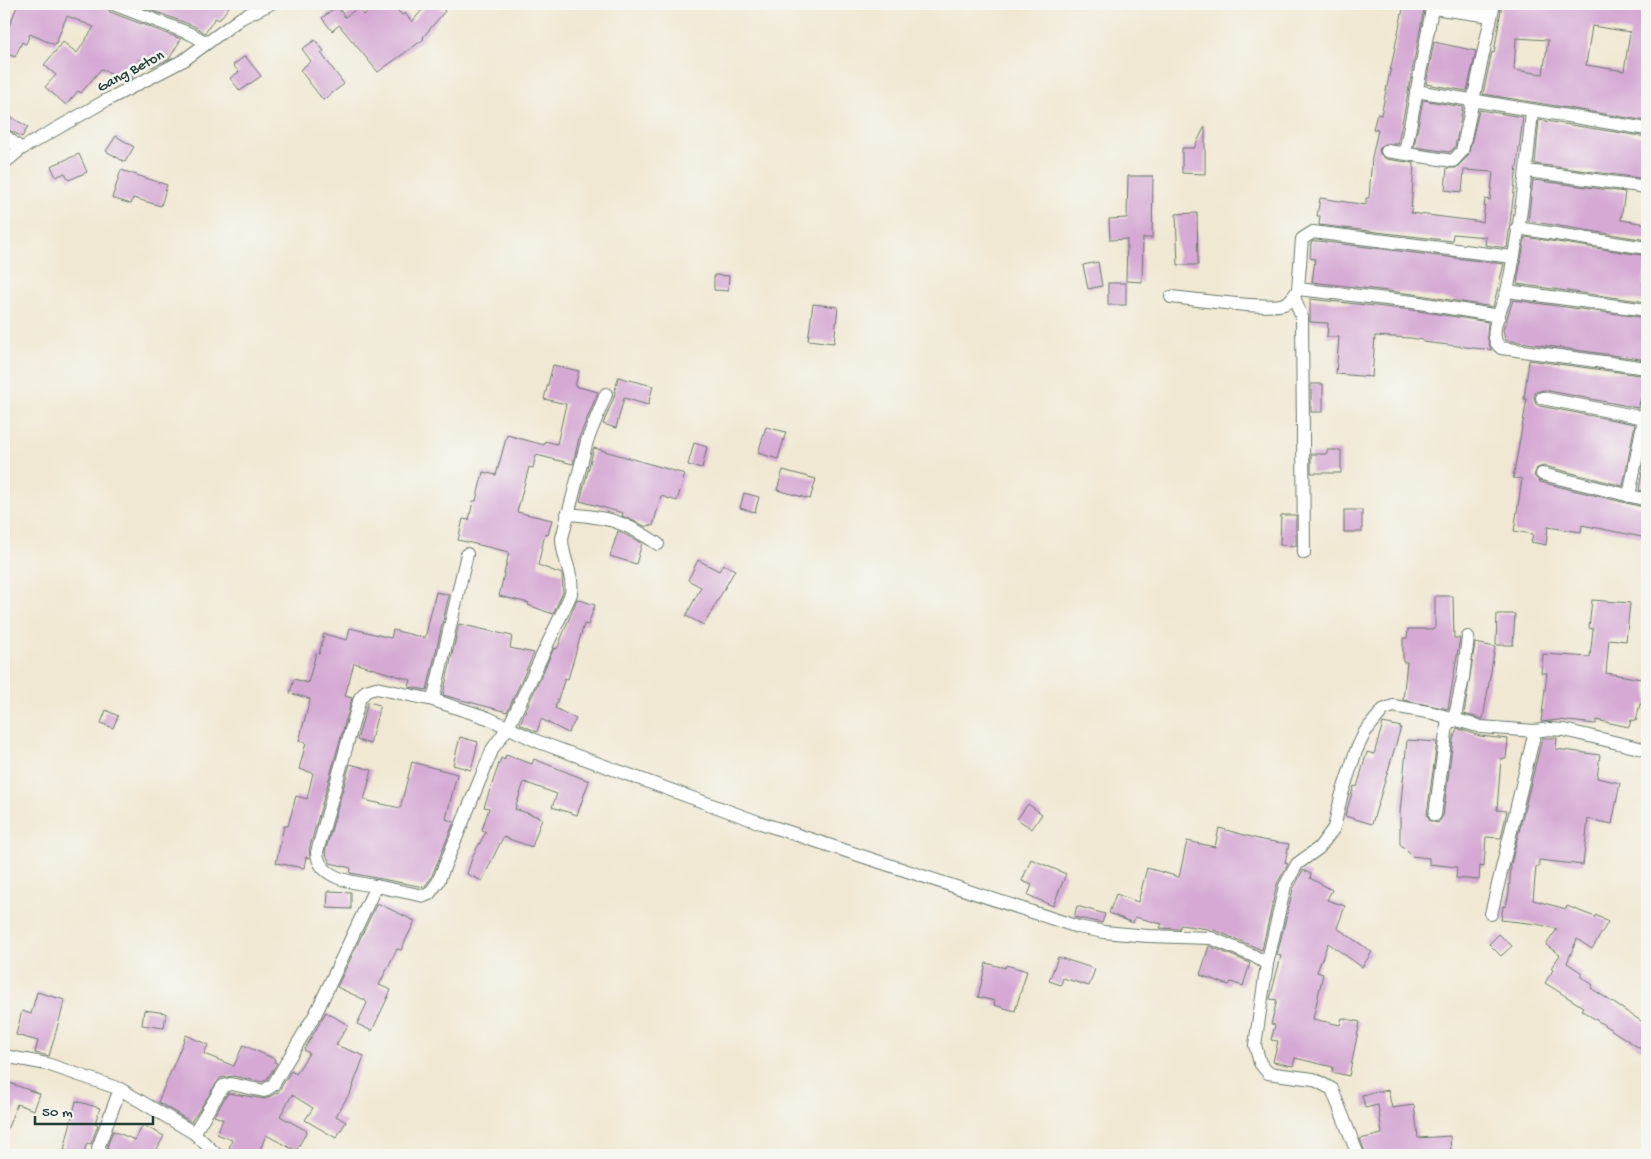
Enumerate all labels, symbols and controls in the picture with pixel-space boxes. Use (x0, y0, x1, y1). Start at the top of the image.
street label: Gang Beton (94, 47, 168, 97)
scale bar (35, 1094, 152, 1126)
text: 50 m (42, 1104, 73, 1122)

